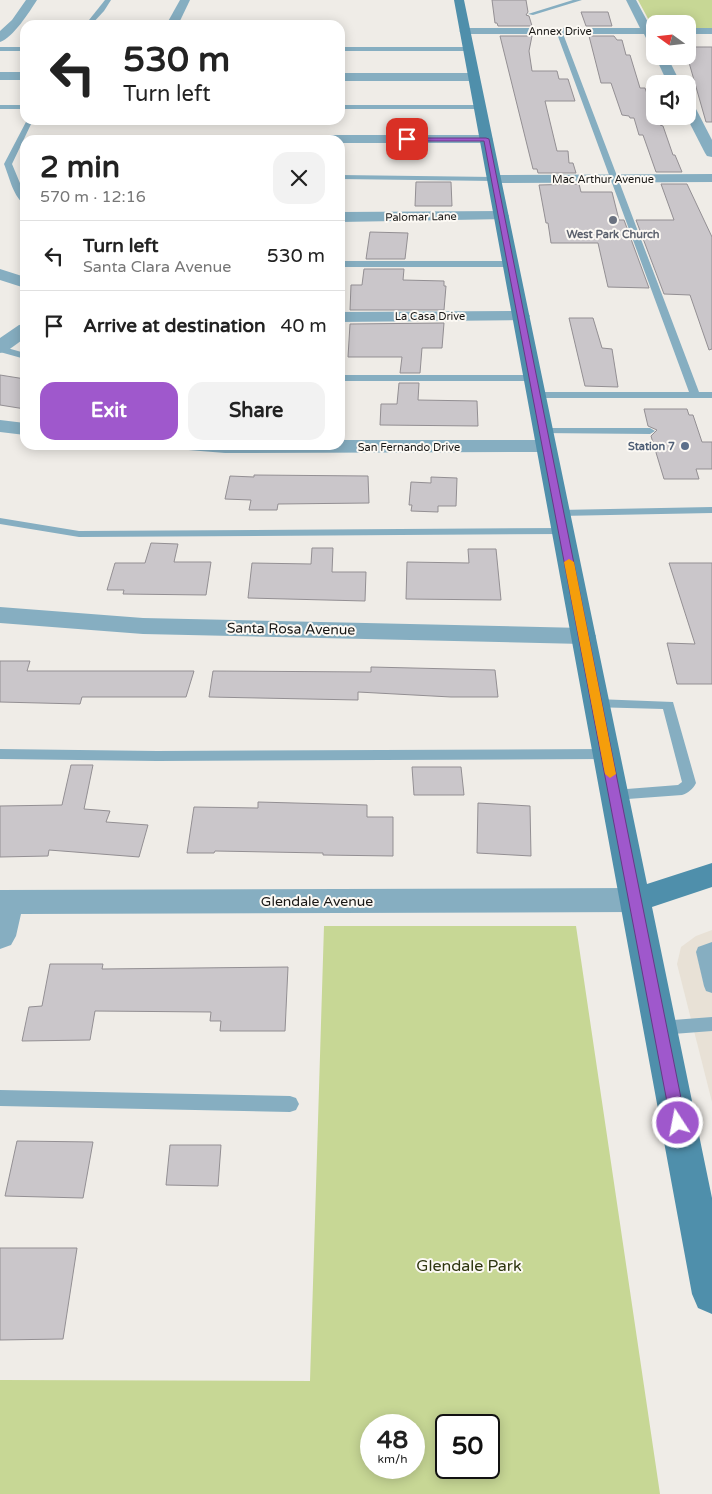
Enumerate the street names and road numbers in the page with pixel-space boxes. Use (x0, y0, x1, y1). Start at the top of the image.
street label: Annex Drive (528, 25, 592, 38)
street label: Mac Arthur Avenue (552, 173, 654, 186)
street label: Palomar Lane (385, 210, 457, 224)
street label: La Casa Drive (395, 310, 465, 323)
street label: San Fernando Drive (358, 441, 460, 454)
street label: Santa Rosa Avenue (227, 619, 355, 639)
street label: Glendale Avenue (261, 893, 373, 910)

